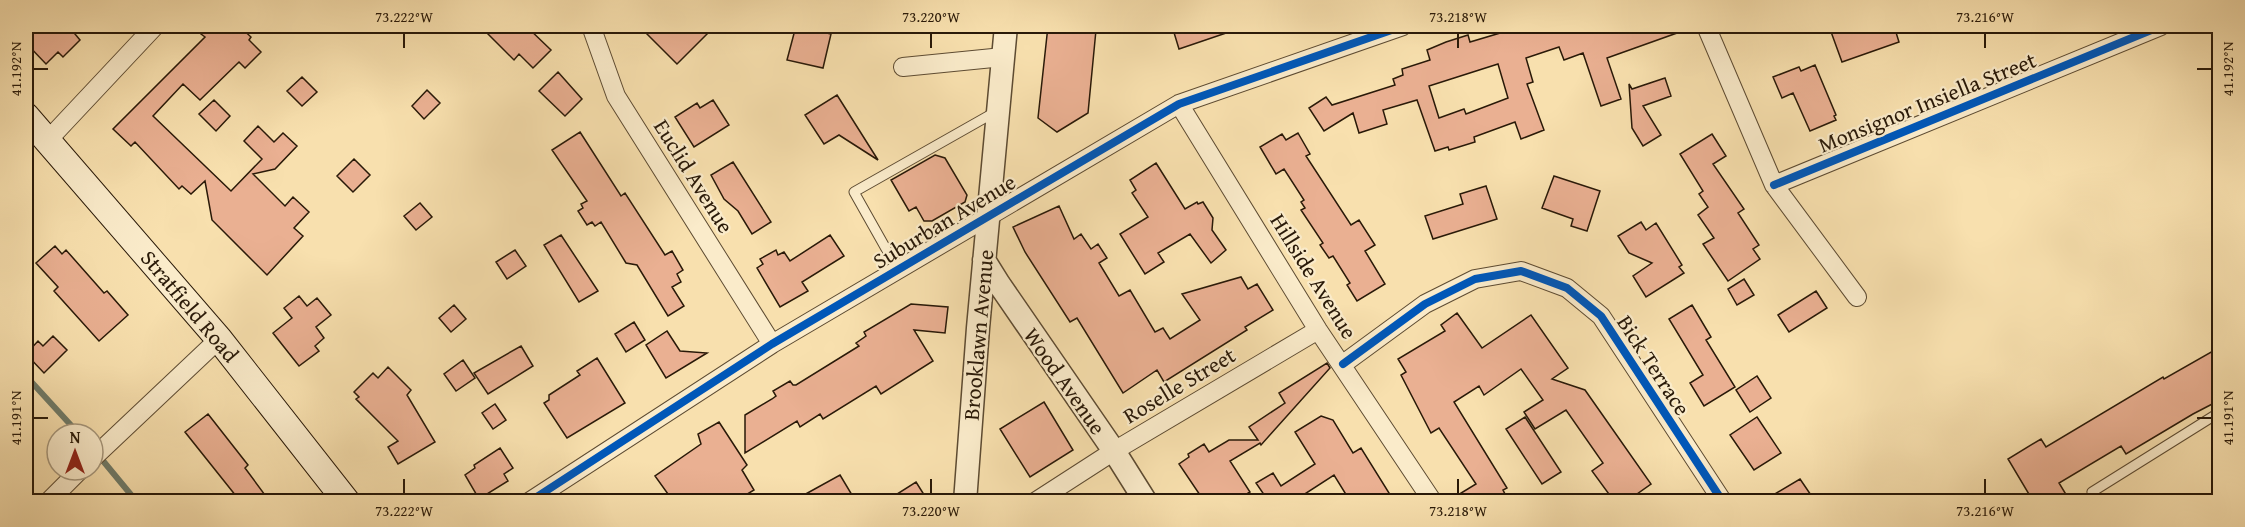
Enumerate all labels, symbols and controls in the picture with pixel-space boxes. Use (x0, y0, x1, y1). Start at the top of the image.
text: 73.222°W (375, 6, 433, 27)
text: 73.220°W (902, 6, 960, 27)
text: 73.218°W (1429, 6, 1487, 27)
text: 73.216°W (1956, 6, 2014, 27)
text: 41.192°N (5, 41, 26, 96)
text: 41.192°N (2217, 41, 2238, 96)
street label: Monsignor Insiella Street (1813, 44, 2041, 160)
street label: Euclid Avenue (646, 113, 742, 239)
street label: Suburban Avenue (867, 166, 1021, 276)
street label: Hillside Avenue (1263, 207, 1365, 345)
street label: Stratfield Road (133, 243, 247, 369)
street label: Brooklawn Avenue (955, 248, 1001, 422)
street label: Bick Terrace (1609, 308, 1699, 422)
street label: Wood Avenue (1016, 321, 1114, 441)
street label: Roselle Street (1117, 339, 1241, 431)
text: 41.191°N (5, 390, 26, 445)
text: 41.191°N (2217, 390, 2238, 445)
north arrow (45, 422, 105, 482)
text: N (70, 425, 81, 449)
text: 73.222°W (375, 500, 433, 521)
text: 73.220°W (902, 500, 960, 521)
text: 73.218°W (1429, 500, 1487, 521)
text: 73.216°W (1956, 500, 2014, 521)

